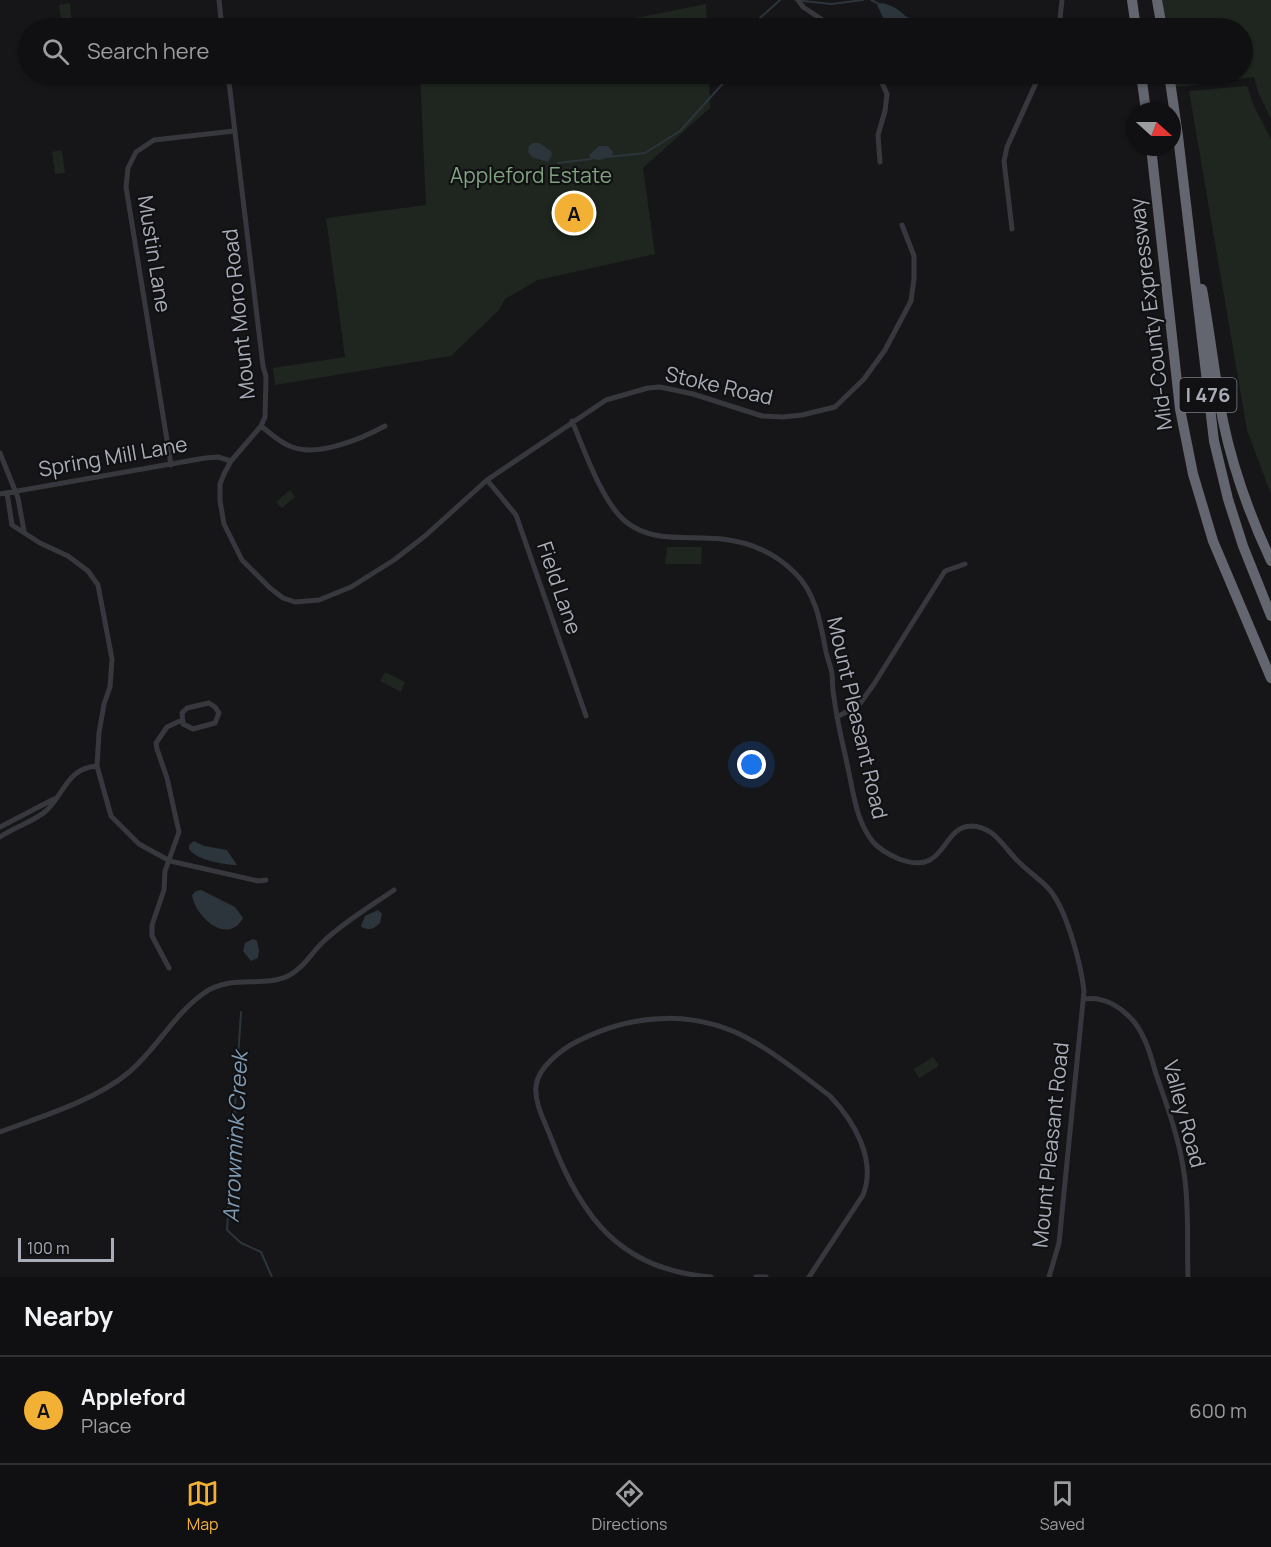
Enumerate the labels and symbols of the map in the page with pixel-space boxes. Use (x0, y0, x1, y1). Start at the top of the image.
north arrow (1127, 102, 1181, 156)
park label: Appleford Estate (450, 161, 612, 189)
pin: A (554, 190, 594, 236)
street label: Mustin Lane (132, 193, 178, 314)
street label: Mid-County Expressway (1122, 196, 1178, 432)
street label: Mount Moro Road (215, 227, 261, 401)
street label: Stoke Road (663, 359, 776, 411)
road number: I 476 (1180, 378, 1236, 412)
street label: Spring Mill Lane (36, 429, 189, 483)
street label: Field Lane (531, 538, 589, 638)
street label: Mount Pleasant Road (821, 614, 895, 822)
your location (737, 750, 766, 779)
street label: Mount Pleasant Road (1025, 1041, 1075, 1249)
water label: Arrowmink Creek (216, 1048, 255, 1223)
street label: Valley Road (1157, 1057, 1213, 1171)
scale bar (18, 1235, 114, 1262)

